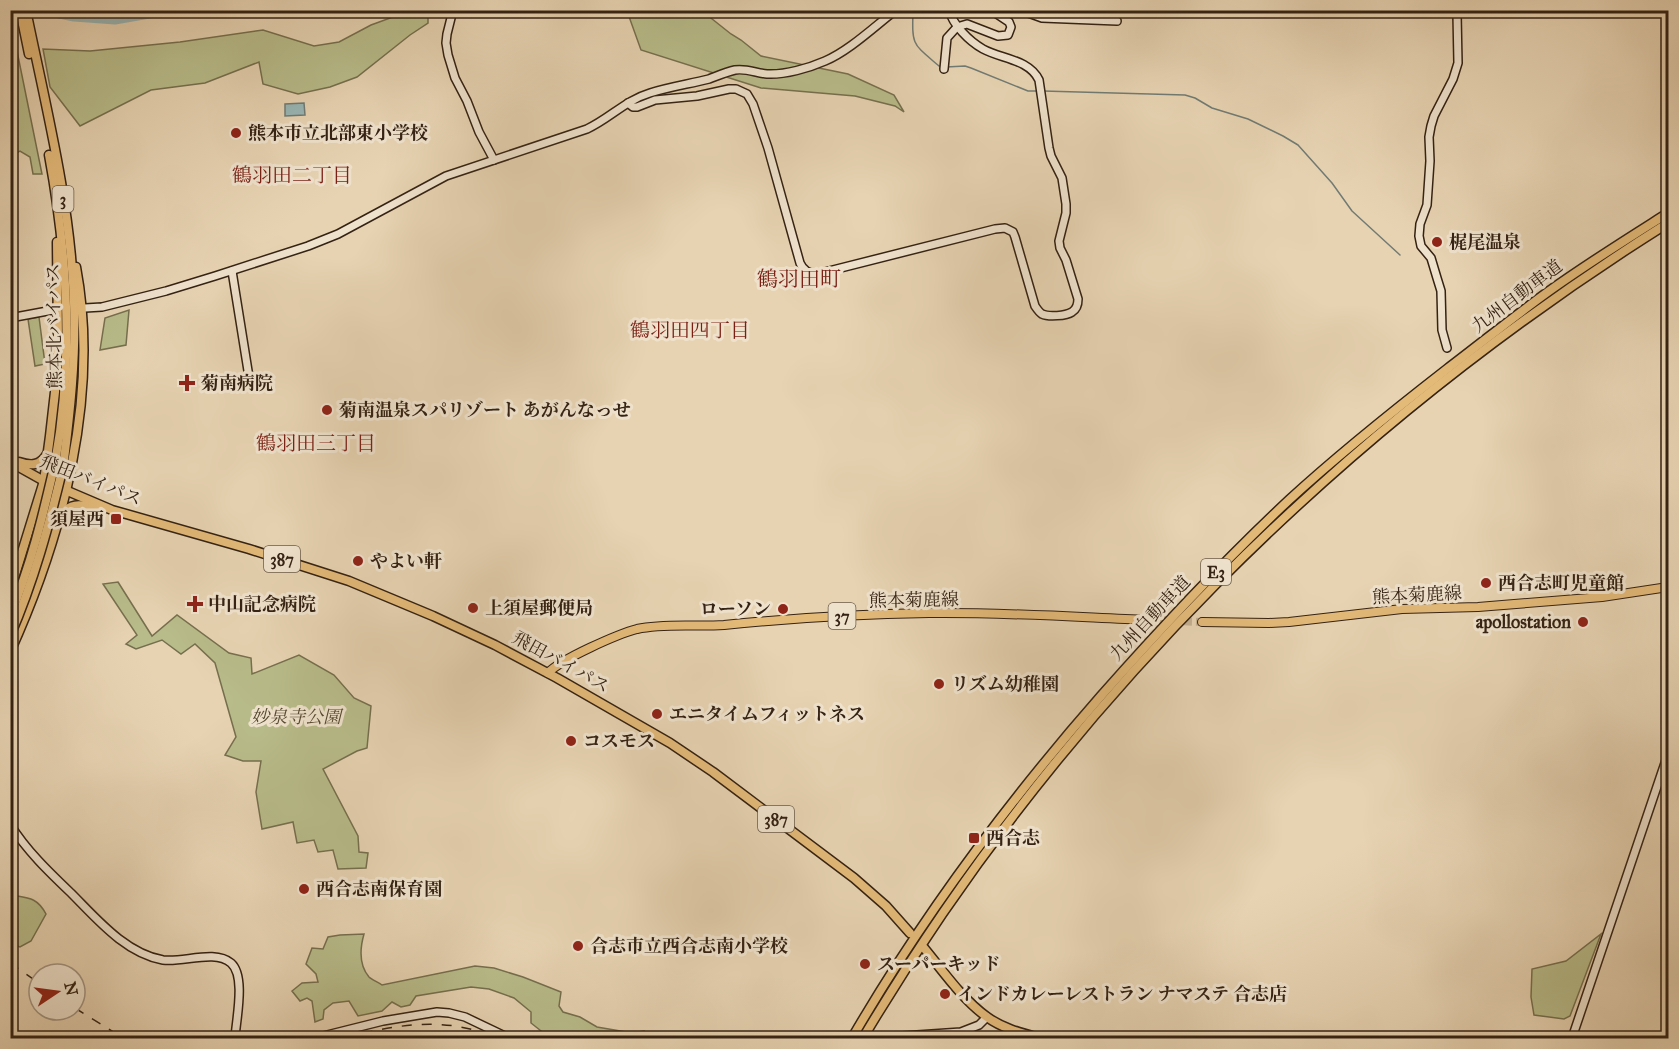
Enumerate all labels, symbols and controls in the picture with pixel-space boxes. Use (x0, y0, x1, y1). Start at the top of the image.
place label: 熊本市立北部東小学校 (248, 122, 428, 144)
marker: 熊本市立北部東小学校 (229, 126, 243, 140)
district label: 鶴羽田二丁目 (232, 163, 352, 187)
road number: 3 (52, 186, 74, 212)
place label: 梶尾温泉 (1449, 231, 1521, 253)
marker: 梶尾温泉 (1430, 235, 1444, 249)
street label: 九州自動車道 (1467, 255, 1567, 337)
street label: 熊本北バイパス (42, 263, 66, 389)
district label: 鶴羽田町 (757, 266, 841, 292)
district label: 鶴羽田四丁目 (630, 318, 750, 342)
place label: 菊南病院 (201, 372, 273, 394)
marker: 菊南病院 (178, 374, 196, 392)
place label: 菊南温泉スパリゾート あがんなっせ (339, 399, 631, 421)
marker: 菊南温泉スパリゾート あがんなっせ (320, 403, 334, 417)
district label: 鶴羽田三丁目 (256, 431, 376, 455)
street label: 飛田バイパス (37, 450, 145, 510)
place label: 須屋西 (50, 508, 104, 530)
marker: 須屋西 (109, 512, 123, 526)
road number: 387 (264, 546, 300, 572)
place label: やよい軒 (370, 550, 442, 572)
marker: やよい軒 (351, 554, 365, 568)
road number: E3 (1201, 559, 1231, 585)
street label: 九州自動車道 (1105, 571, 1195, 665)
place label: 西合志町児童館 (1498, 572, 1624, 594)
marker: 西合志町児童館 (1479, 576, 1493, 590)
street label: 熊本菊鹿線 (1371, 582, 1463, 608)
street label: 熊本菊鹿線 (869, 588, 959, 612)
place label: 中山記念病院 (208, 593, 316, 615)
marker: 中山記念病院 (186, 595, 204, 613)
place label: 上須屋郵便局 (485, 597, 593, 619)
place label: ローソン (700, 598, 771, 620)
marker: 上須屋郵便局 (466, 601, 480, 615)
marker: ローソン (776, 602, 790, 616)
road number: 37 (828, 603, 856, 629)
place label: apollostation (1476, 611, 1571, 634)
marker: apollostation (1576, 615, 1590, 629)
street label: 飛田バイパス (509, 626, 613, 698)
place label: リズム幼稚園 (951, 673, 1059, 695)
marker: リズム幼稚園 (932, 677, 946, 691)
place label: エニタイムフィットネス (669, 703, 865, 725)
park label: 妙泉寺公園 (251, 706, 344, 728)
marker: エニタイムフィットネス (650, 707, 664, 721)
place label: コスモス (583, 730, 655, 752)
marker: コスモス (564, 734, 578, 748)
road number: 387 (758, 806, 794, 832)
place label: 西合志 (986, 827, 1040, 849)
marker: 西合志 (967, 831, 981, 845)
place label: 西合志南保育園 (316, 878, 442, 900)
marker: 西合志南保育園 (297, 882, 311, 896)
place label: 合志市立西合志南小学校 (590, 935, 788, 957)
marker: 合志市立西合志南小学校 (571, 939, 585, 953)
place label: スーパーキッド (877, 953, 1001, 975)
marker: スーパーキッド (858, 957, 872, 971)
north arrow (27, 962, 87, 1022)
text: N (60, 980, 82, 998)
place label: インドカレーレストラン ナマステ 合志店 (957, 983, 1287, 1005)
marker: インドカレーレストラン ナマステ 合志店 (938, 987, 952, 1001)

